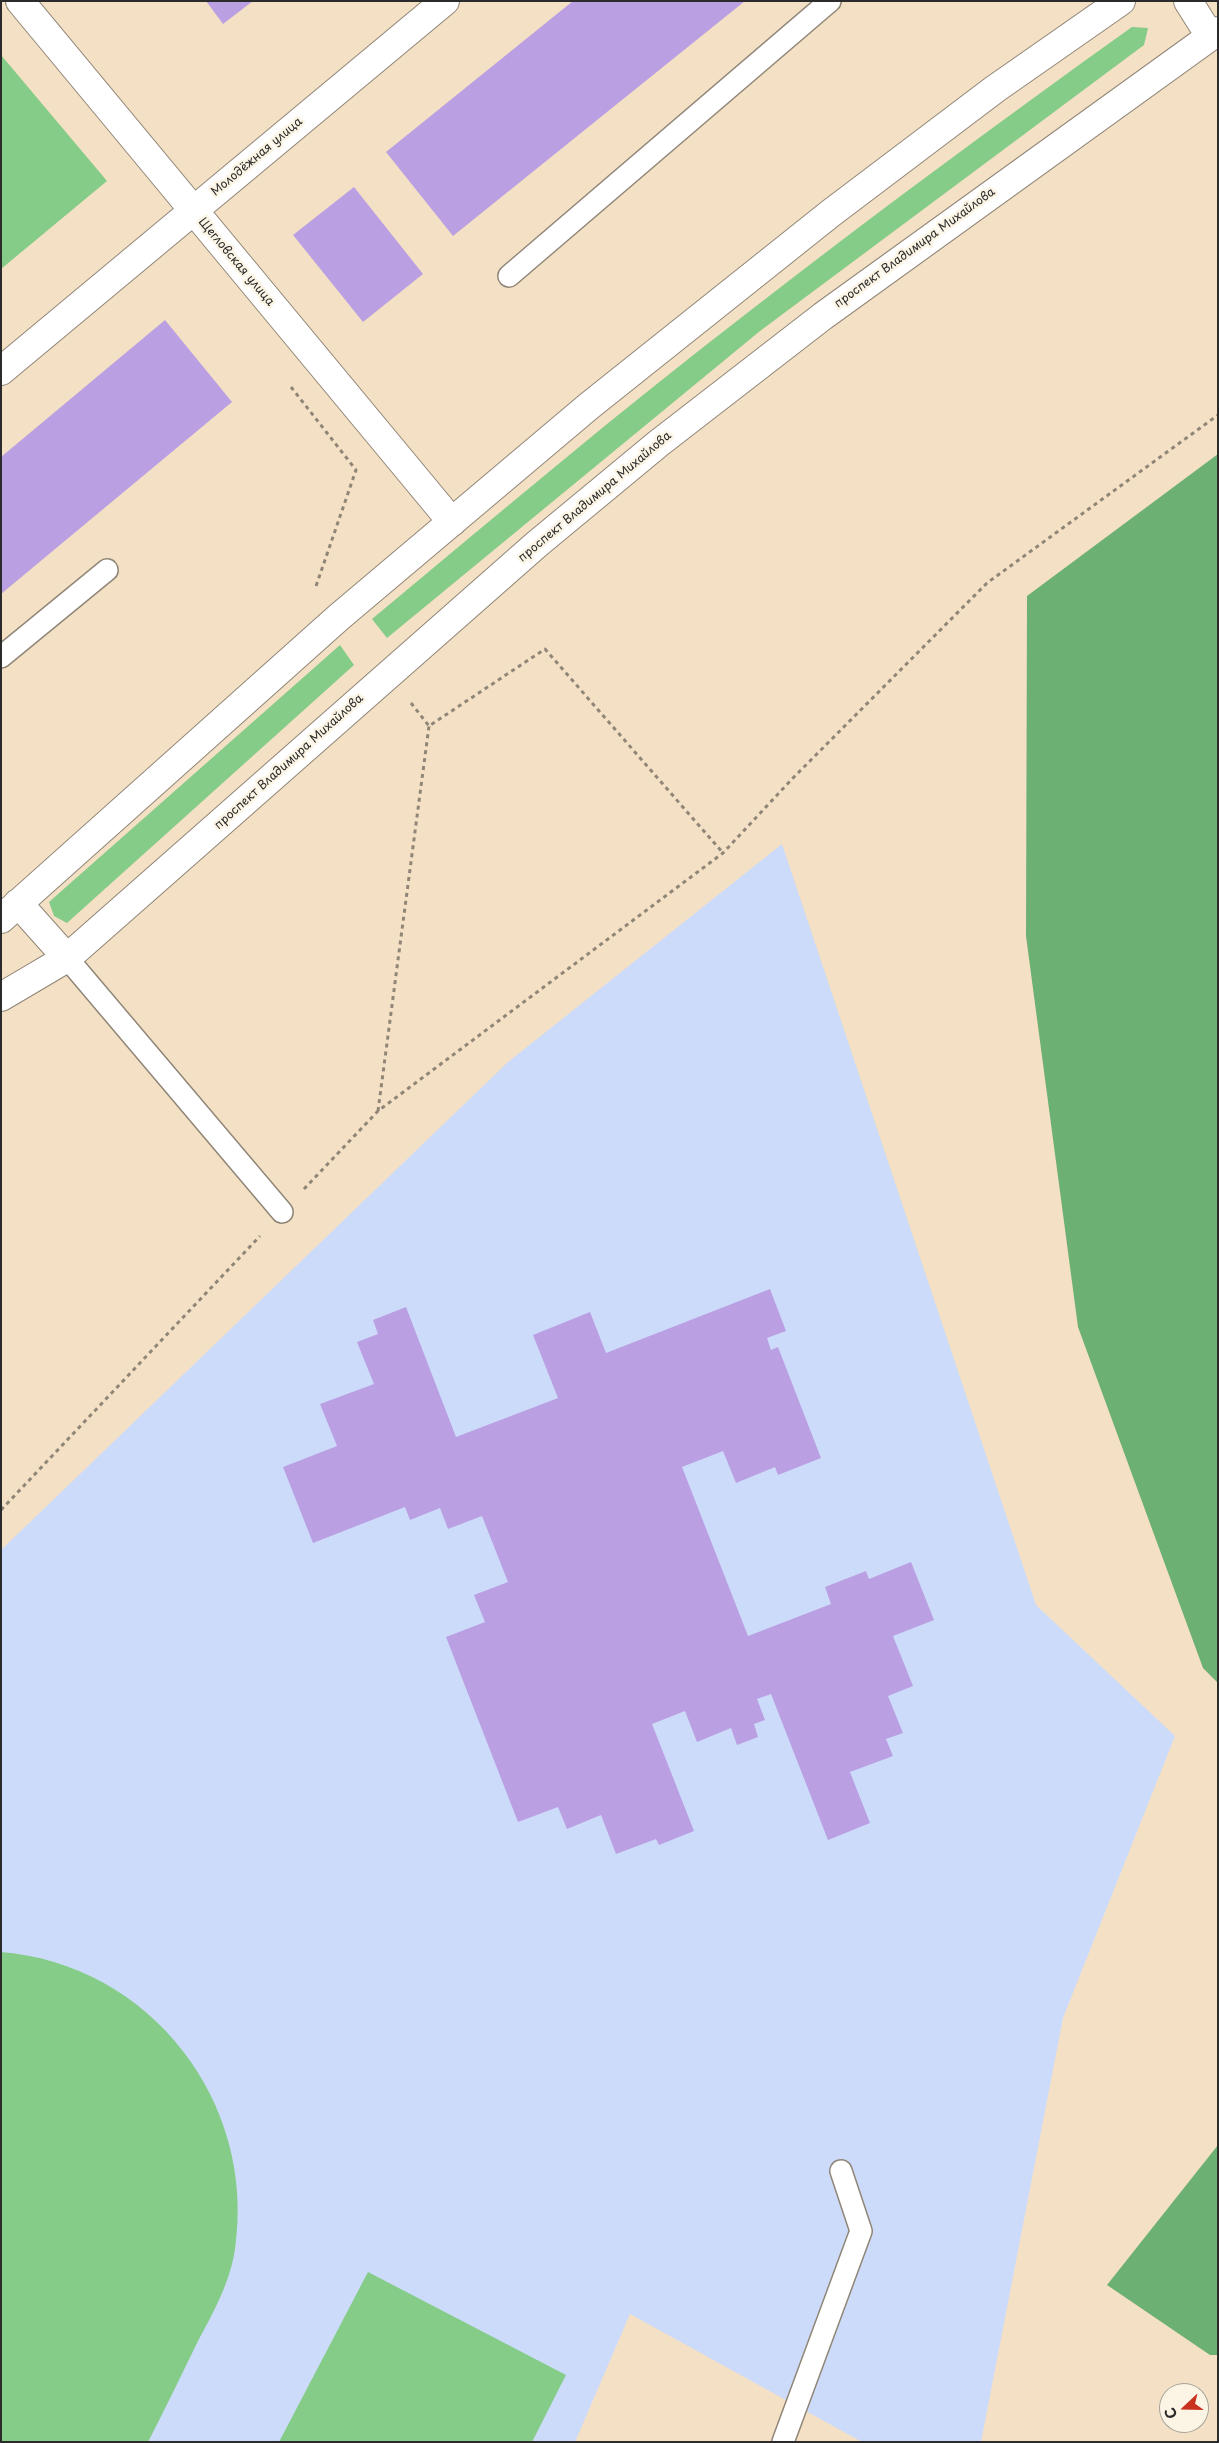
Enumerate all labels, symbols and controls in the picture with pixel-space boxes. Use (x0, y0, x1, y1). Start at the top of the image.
street label: Молодёжная улица (209, 115, 305, 199)
street label: проспект Владимира Михайлова (832, 185, 998, 311)
street label: Щегловская улица (195, 215, 277, 309)
street label: проспект Владимира Михайлова (516, 429, 674, 565)
street label: проспект Владимира Михайлова (212, 691, 366, 833)
north arrow (1159, 2383, 1209, 2433)
text: С (1159, 2405, 1182, 2422)

